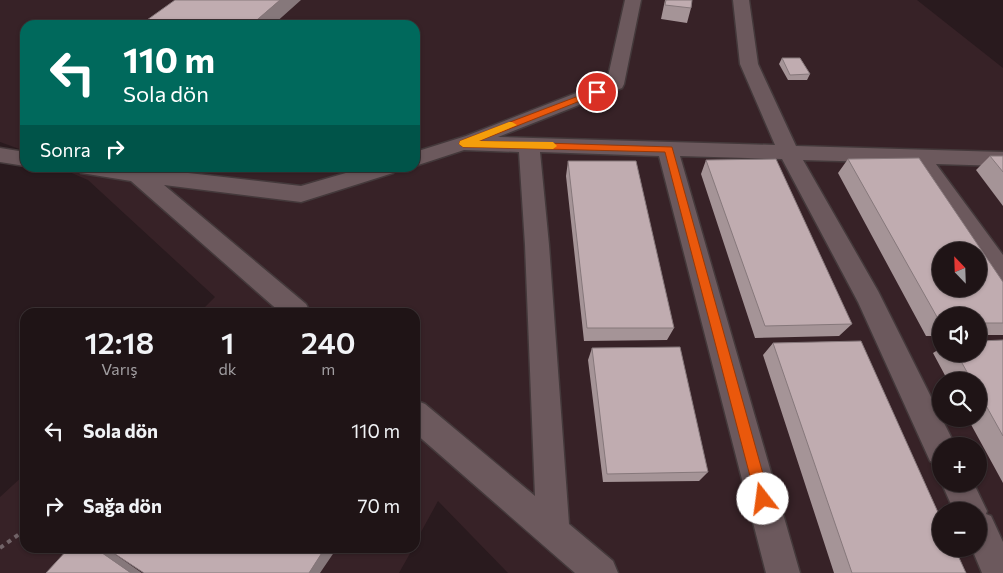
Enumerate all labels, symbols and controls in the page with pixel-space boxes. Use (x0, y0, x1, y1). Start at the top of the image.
text: 110 m (123, 37, 215, 80)
icon: left (40, 40, 105, 105)
pin (576, 71, 618, 113)
icon: arrive (583, 78, 611, 106)
text: Sola dön (123, 80, 209, 107)
icon: right (101, 135, 129, 163)
text: Sonra (40, 138, 91, 161)
north arrow (932, 242, 988, 298)
map controls (932, 242, 987, 557)
button: sound (932, 307, 987, 362)
text: 12:18 (84, 323, 154, 360)
text: 1 (221, 323, 234, 360)
text: 240 (301, 323, 356, 360)
text: Varış (101, 359, 137, 378)
text: dk (219, 359, 237, 378)
text: m (321, 359, 335, 378)
button: search (932, 372, 987, 427)
icon: left (40, 417, 68, 445)
text: Sola dön (83, 419, 158, 442)
text: 110 m (351, 419, 400, 442)
button: + (932, 437, 987, 492)
position arrow (736, 472, 788, 524)
icon: right (40, 492, 68, 520)
text: Sağa dön (83, 494, 162, 517)
text: 70 m (357, 494, 400, 517)
button: − (932, 502, 987, 557)

